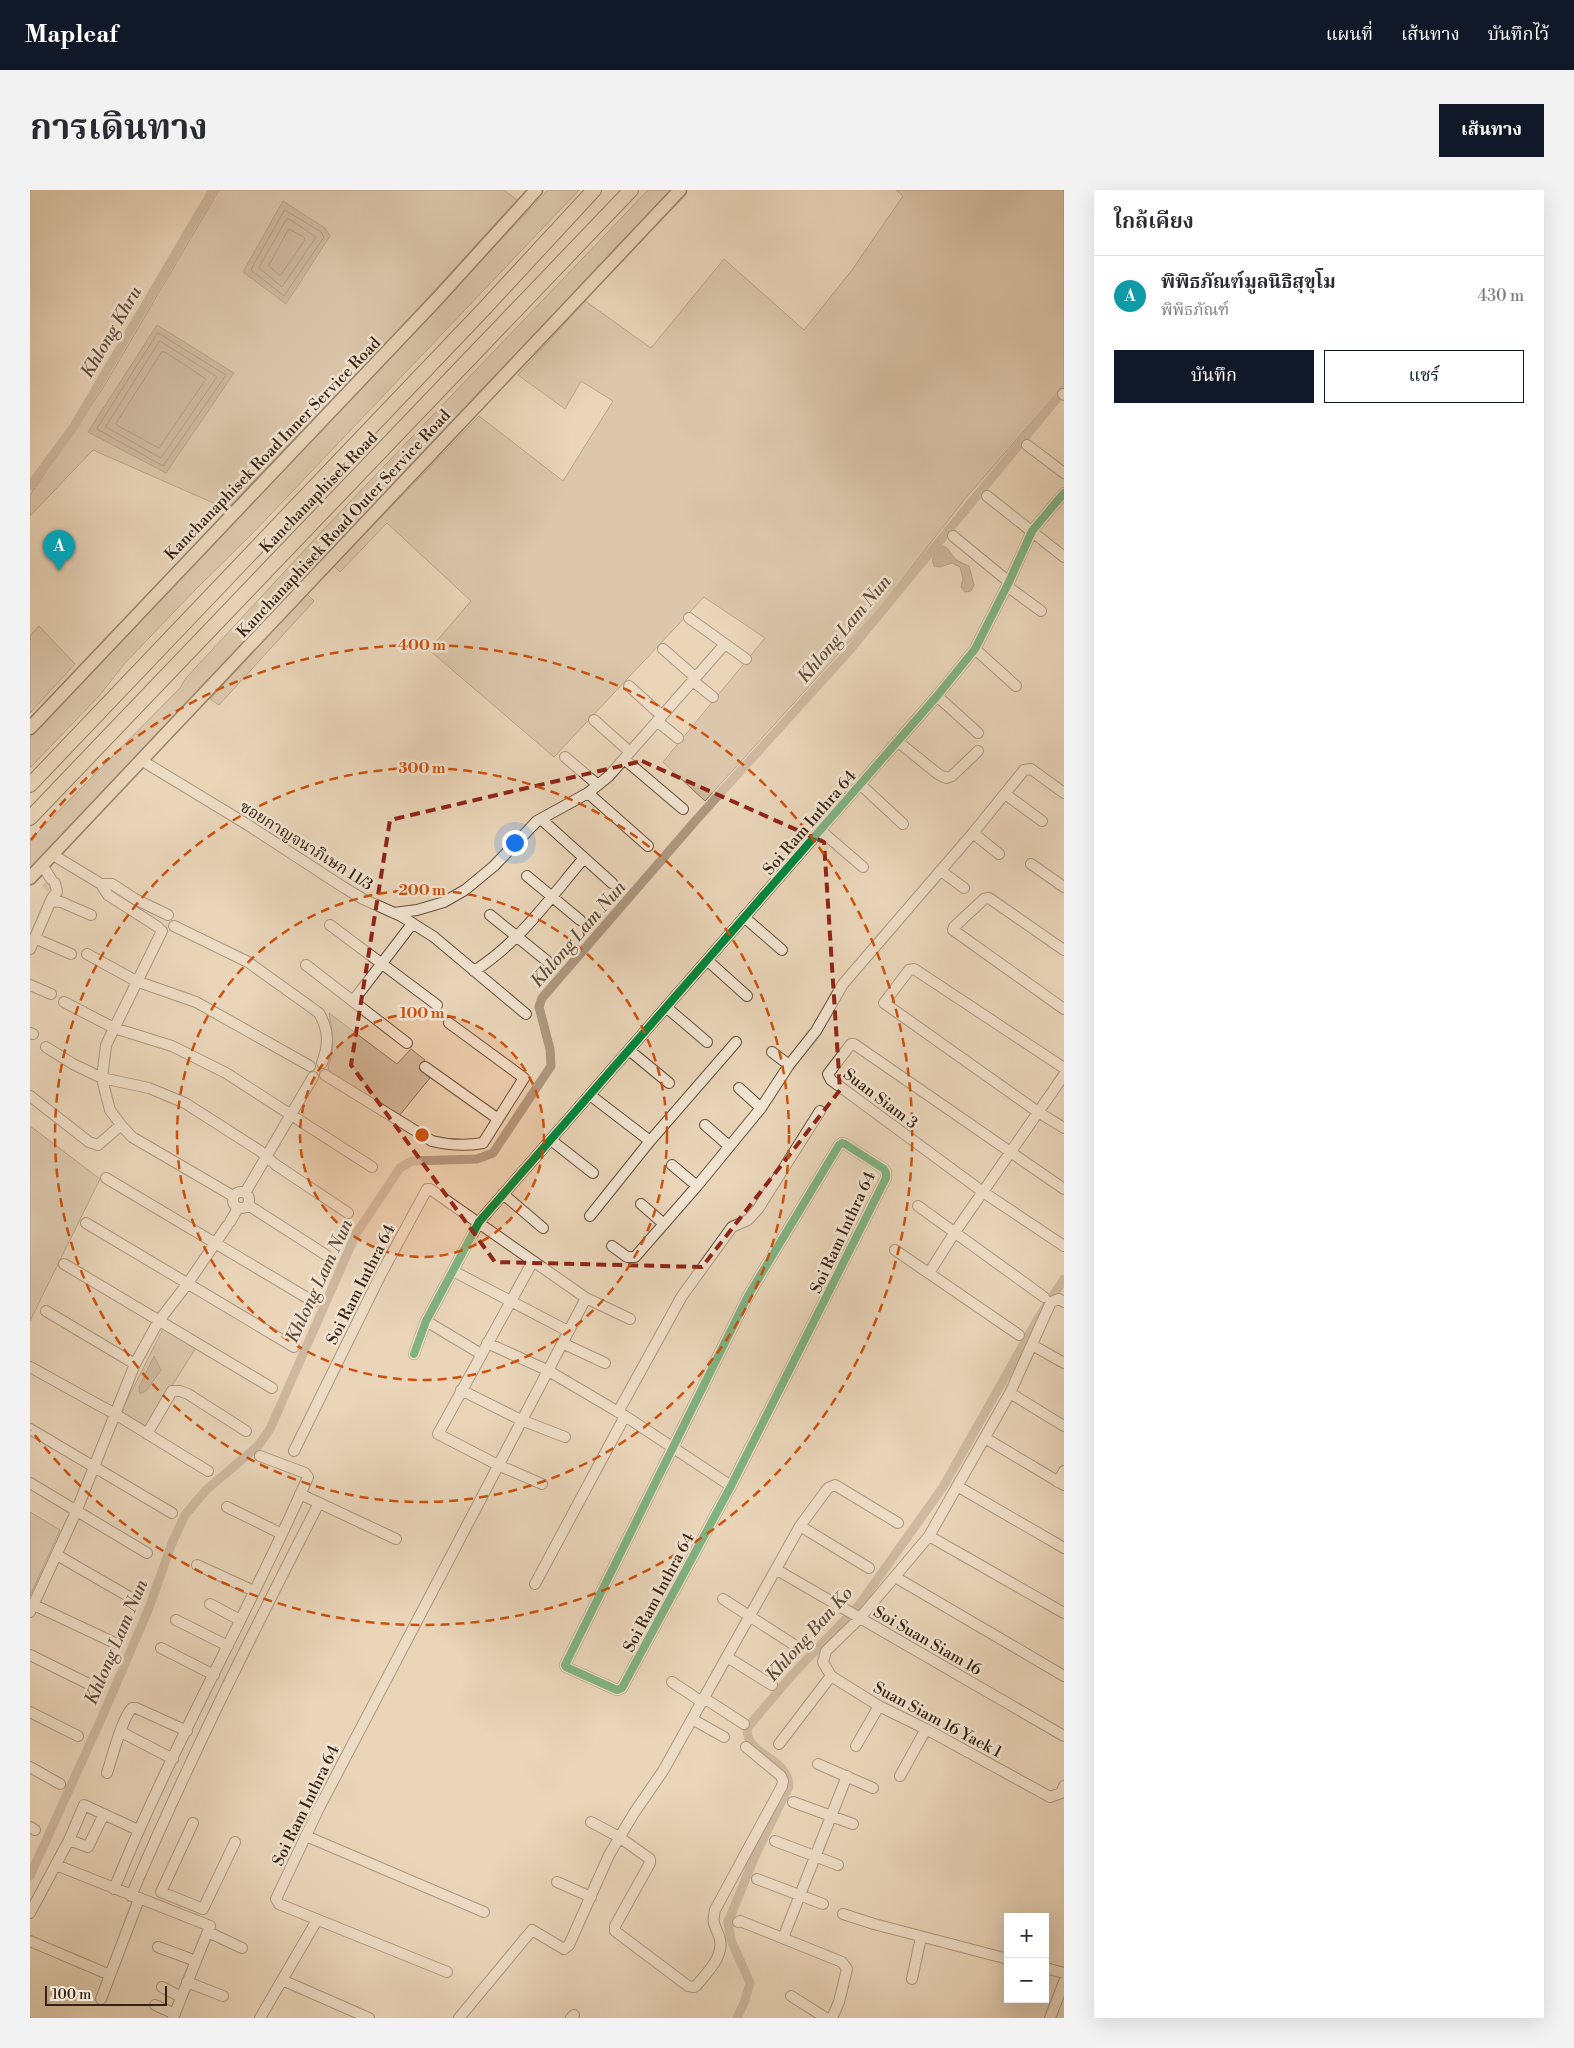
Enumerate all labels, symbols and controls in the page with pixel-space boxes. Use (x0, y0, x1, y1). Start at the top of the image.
text: Mapleaf (25, 20, 118, 50)
text: แผนที่ (1326, 23, 1373, 46)
text: เส้นทาง (1401, 23, 1460, 46)
text: บันทึกไว้ (1488, 23, 1549, 46)
button: เส้นทาง (1439, 104, 1544, 157)
text: การเดินทาง (30, 107, 208, 150)
text: ใกล้เคียง (1114, 209, 1194, 235)
text: พิพิธภัณฑ์มูลนิธิสุขุโม (1161, 270, 1336, 294)
water label: Khlong Khru (76, 282, 147, 382)
text: A (1124, 286, 1136, 306)
text: 430 m (1478, 286, 1524, 306)
text: พิพิธภัณฑ์ (1161, 300, 1229, 320)
street label: Kanchanaphisek Road Inner Service Road (160, 333, 384, 563)
button: บันทึก (1114, 350, 1314, 403)
button: แชร์ (1324, 350, 1524, 403)
street label: Kanchanaphisek Road Outer Service Road (233, 406, 455, 642)
street label: Kanchanaphisek Road (255, 427, 381, 557)
pin: A (43, 530, 75, 571)
water label: Khlong Lam Nun (792, 570, 897, 688)
text: 400 m (398, 636, 446, 655)
text: 300 m (399, 759, 446, 778)
street label: Soi Ram Inthra 64 (759, 766, 861, 879)
street label: ซอยกาญจนาภิเษก 11/3 (236, 797, 377, 895)
your location (502, 830, 528, 856)
water label: Khlong Lam Nun (526, 875, 632, 992)
text: 200 m (398, 881, 446, 900)
text: 100 m (400, 1004, 445, 1023)
street label: Suan Siam 3 (839, 1064, 922, 1133)
centre of rings (413, 1126, 431, 1144)
street label: Soi Ram Inthra 64 (806, 1168, 880, 1297)
water label: Khlong Lam Nun (281, 1215, 359, 1347)
street label: Soi Ram Inthra 64 (322, 1221, 400, 1348)
street label: Soi Ram Inthra 64 (619, 1529, 699, 1656)
water label: Khlong Lam Nun (80, 1575, 154, 1708)
water label: Khlong Ban Ko (761, 1582, 858, 1687)
street label: Soi Suan Siam 16 (870, 1602, 986, 1680)
street label: Suan Siam 16 Yaek 1 (870, 1678, 1005, 1762)
street label: Soi Ram Inthra 64 (268, 1741, 344, 1869)
map controls (1004, 1913, 1049, 2003)
button: + (1004, 1913, 1049, 1958)
button: − (1004, 1958, 1049, 2003)
scale bar (45, 1983, 168, 2006)
text: 100 m (52, 1986, 91, 2004)

